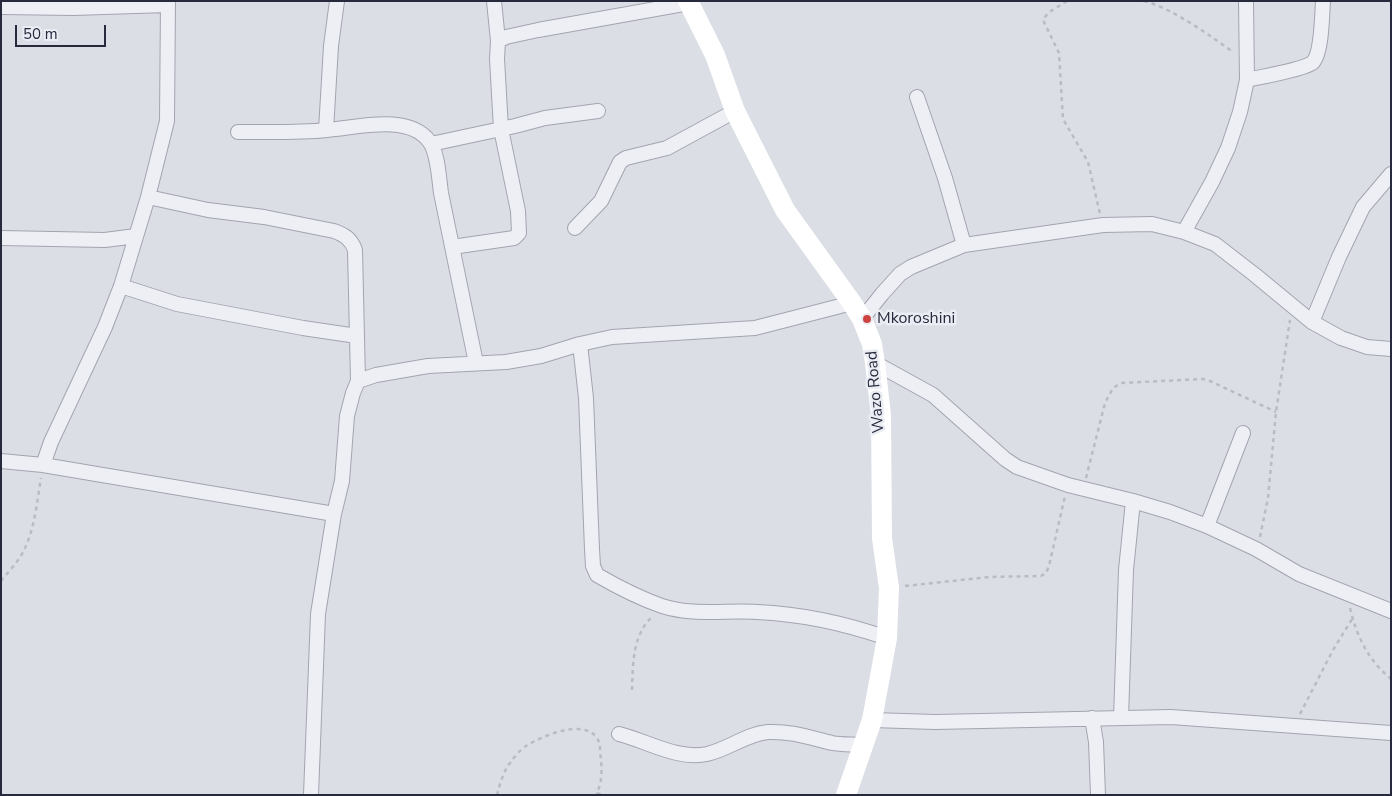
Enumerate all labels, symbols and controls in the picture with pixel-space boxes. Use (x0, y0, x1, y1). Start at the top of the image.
scale bar (18, 15, 109, 47)
text: 50 m (23, 24, 58, 44)
place label: Mkoroshini (877, 309, 955, 329)
marker: Mkoroshini (861, 313, 873, 325)
street label: Wazo Road (863, 350, 889, 434)

